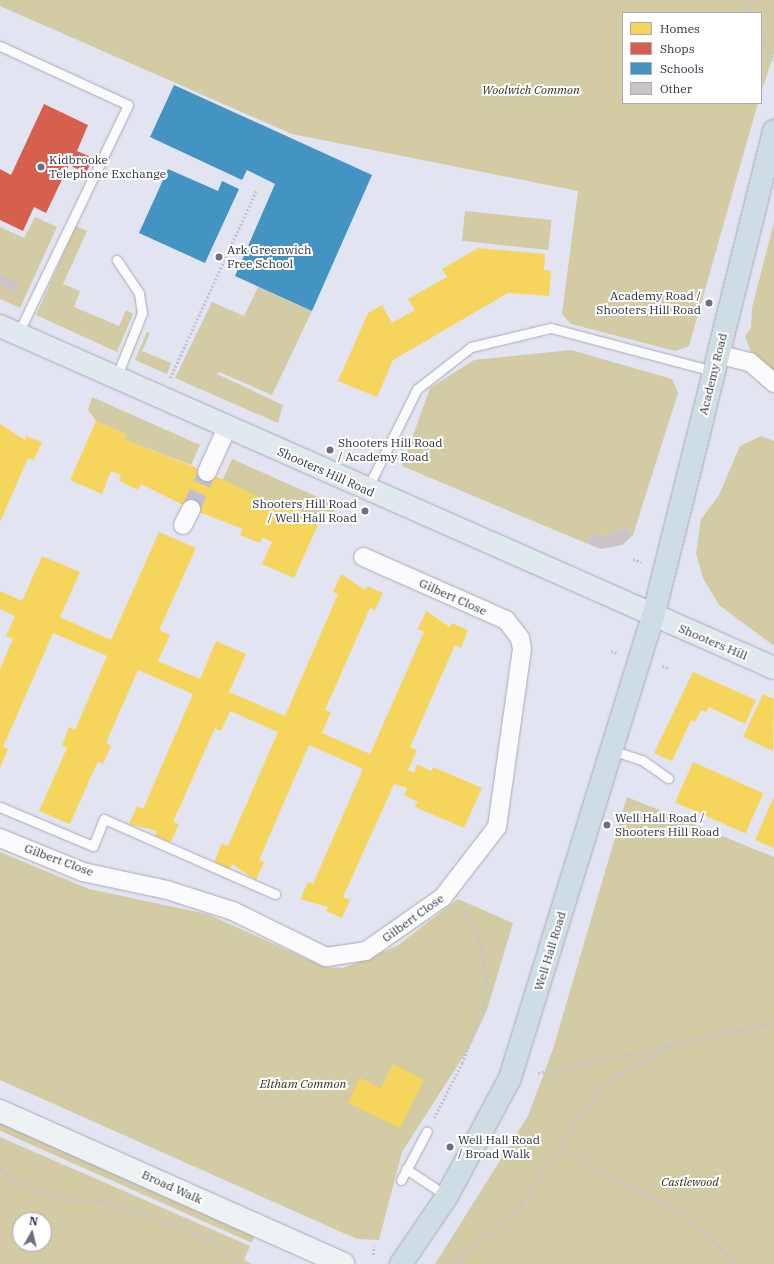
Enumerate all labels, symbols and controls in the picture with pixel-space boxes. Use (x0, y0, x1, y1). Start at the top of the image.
legend (622, 12, 762, 104)
text: Homes (660, 21, 700, 36)
text: Shops (660, 41, 695, 56)
text: Schools (660, 61, 704, 76)
text: Other (660, 81, 692, 96)
park label: Woolwich Common (482, 83, 580, 97)
place label: Kidbrooke Telephone Exchange (49, 153, 166, 181)
marker: Kidbrooke Telephone Exchange (36, 162, 46, 172)
place label: Ark Greenwich Free School (227, 243, 312, 271)
marker: Ark Greenwich Free School (214, 252, 224, 262)
place label: Academy Road / Shooters Hill Road (596, 289, 701, 317)
marker: Academy Road / Shooters Hill Road (704, 298, 714, 308)
street label: Academy Road (696, 332, 730, 416)
place label: Shooters Hill Road / Academy Road (338, 436, 443, 464)
street label: Shooters Hill Road (275, 444, 377, 500)
marker: Shooters Hill Road / Academy Road (325, 445, 335, 455)
place label: Shooters Hill Road / Well Hall Road (252, 497, 357, 525)
marker: Shooters Hill Road / Well Hall Road (360, 506, 370, 516)
street label: Gilbert Close (417, 576, 489, 618)
street label: Shooters Hill (676, 621, 750, 663)
place label: Well Hall Road / Shooters Hill Road (615, 811, 720, 839)
marker: Well Hall Road / Shooters Hill Road (602, 820, 612, 830)
street label: Gilbert Close (22, 841, 96, 879)
street label: Gilbert Close (379, 891, 447, 945)
street label: Well Hall Road (531, 910, 569, 992)
park label: Eltham Common (260, 1077, 346, 1091)
place label: Well Hall Road / Broad Walk (458, 1133, 540, 1161)
marker: Well Hall Road / Broad Walk (445, 1142, 455, 1152)
street label: Broad Walk (139, 1167, 205, 1207)
park label: Castlewood (661, 1175, 719, 1189)
north arrow (12, 1212, 52, 1252)
text: N (28, 1214, 39, 1229)

